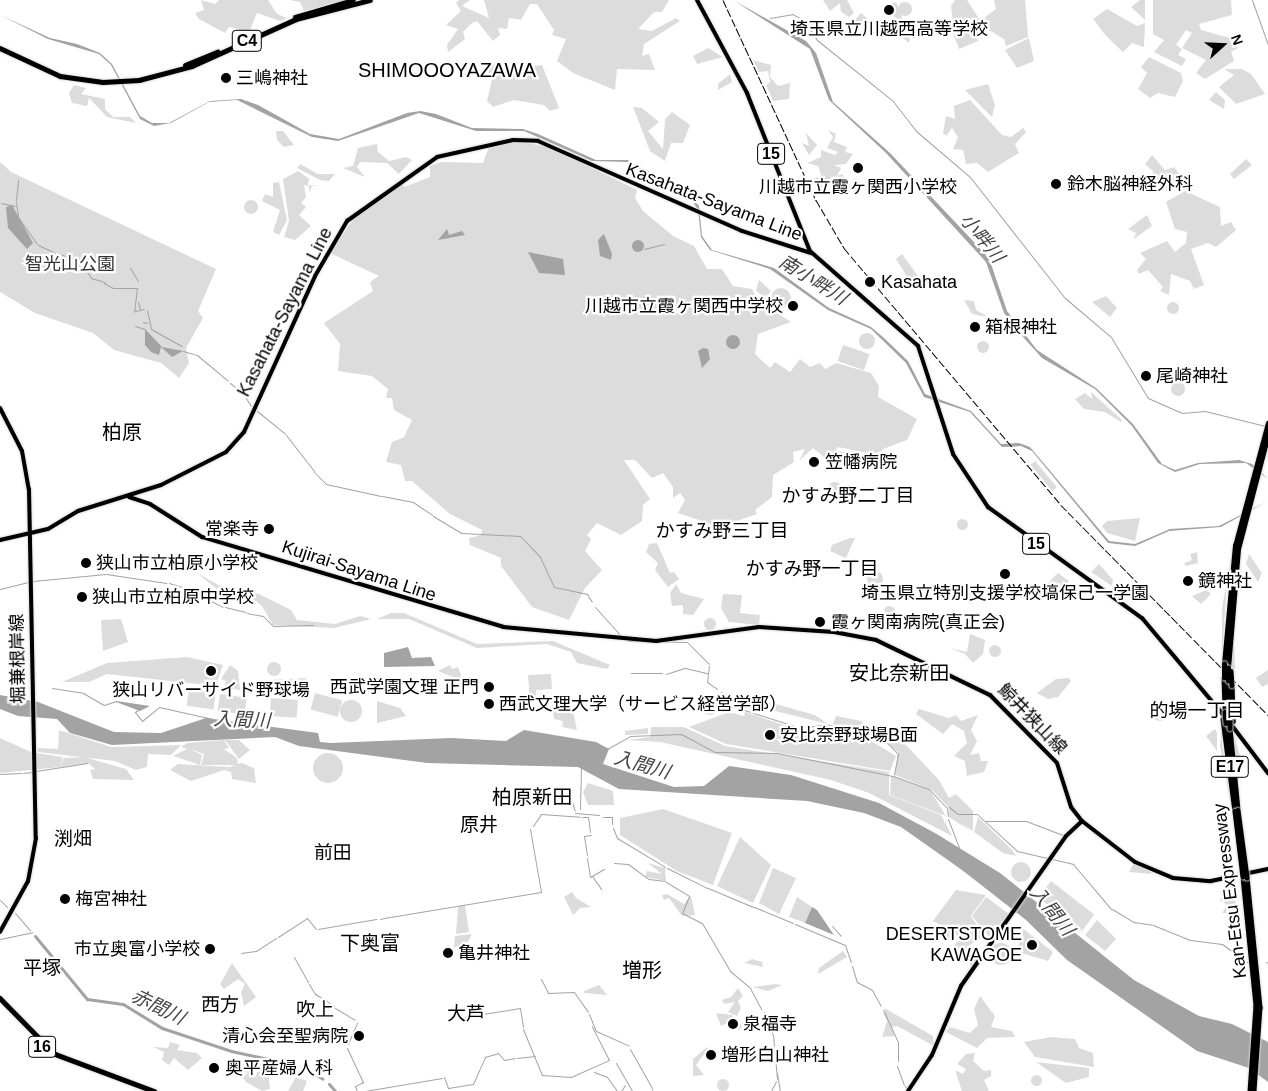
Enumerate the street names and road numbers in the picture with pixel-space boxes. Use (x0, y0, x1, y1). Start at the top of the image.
road number: C4 (231, 27, 263, 54)
road number: 15 (756, 140, 786, 168)
street label: Kasahata-Sayama Line (623, 158, 805, 246)
street label: Kasahata-Sayama Line (233, 224, 337, 400)
road number: 15 (1021, 530, 1051, 558)
street label: Kujirai-Sayama Line (279, 536, 439, 606)
street label: 堀兼根岸線 (6, 614, 30, 704)
street label: 鯨井狭山線 (993, 679, 1071, 759)
road number: E17 (1210, 754, 1250, 780)
street label: Kan-Etsu Expressway (1209, 802, 1251, 980)
road number: 16 (27, 1034, 57, 1060)

